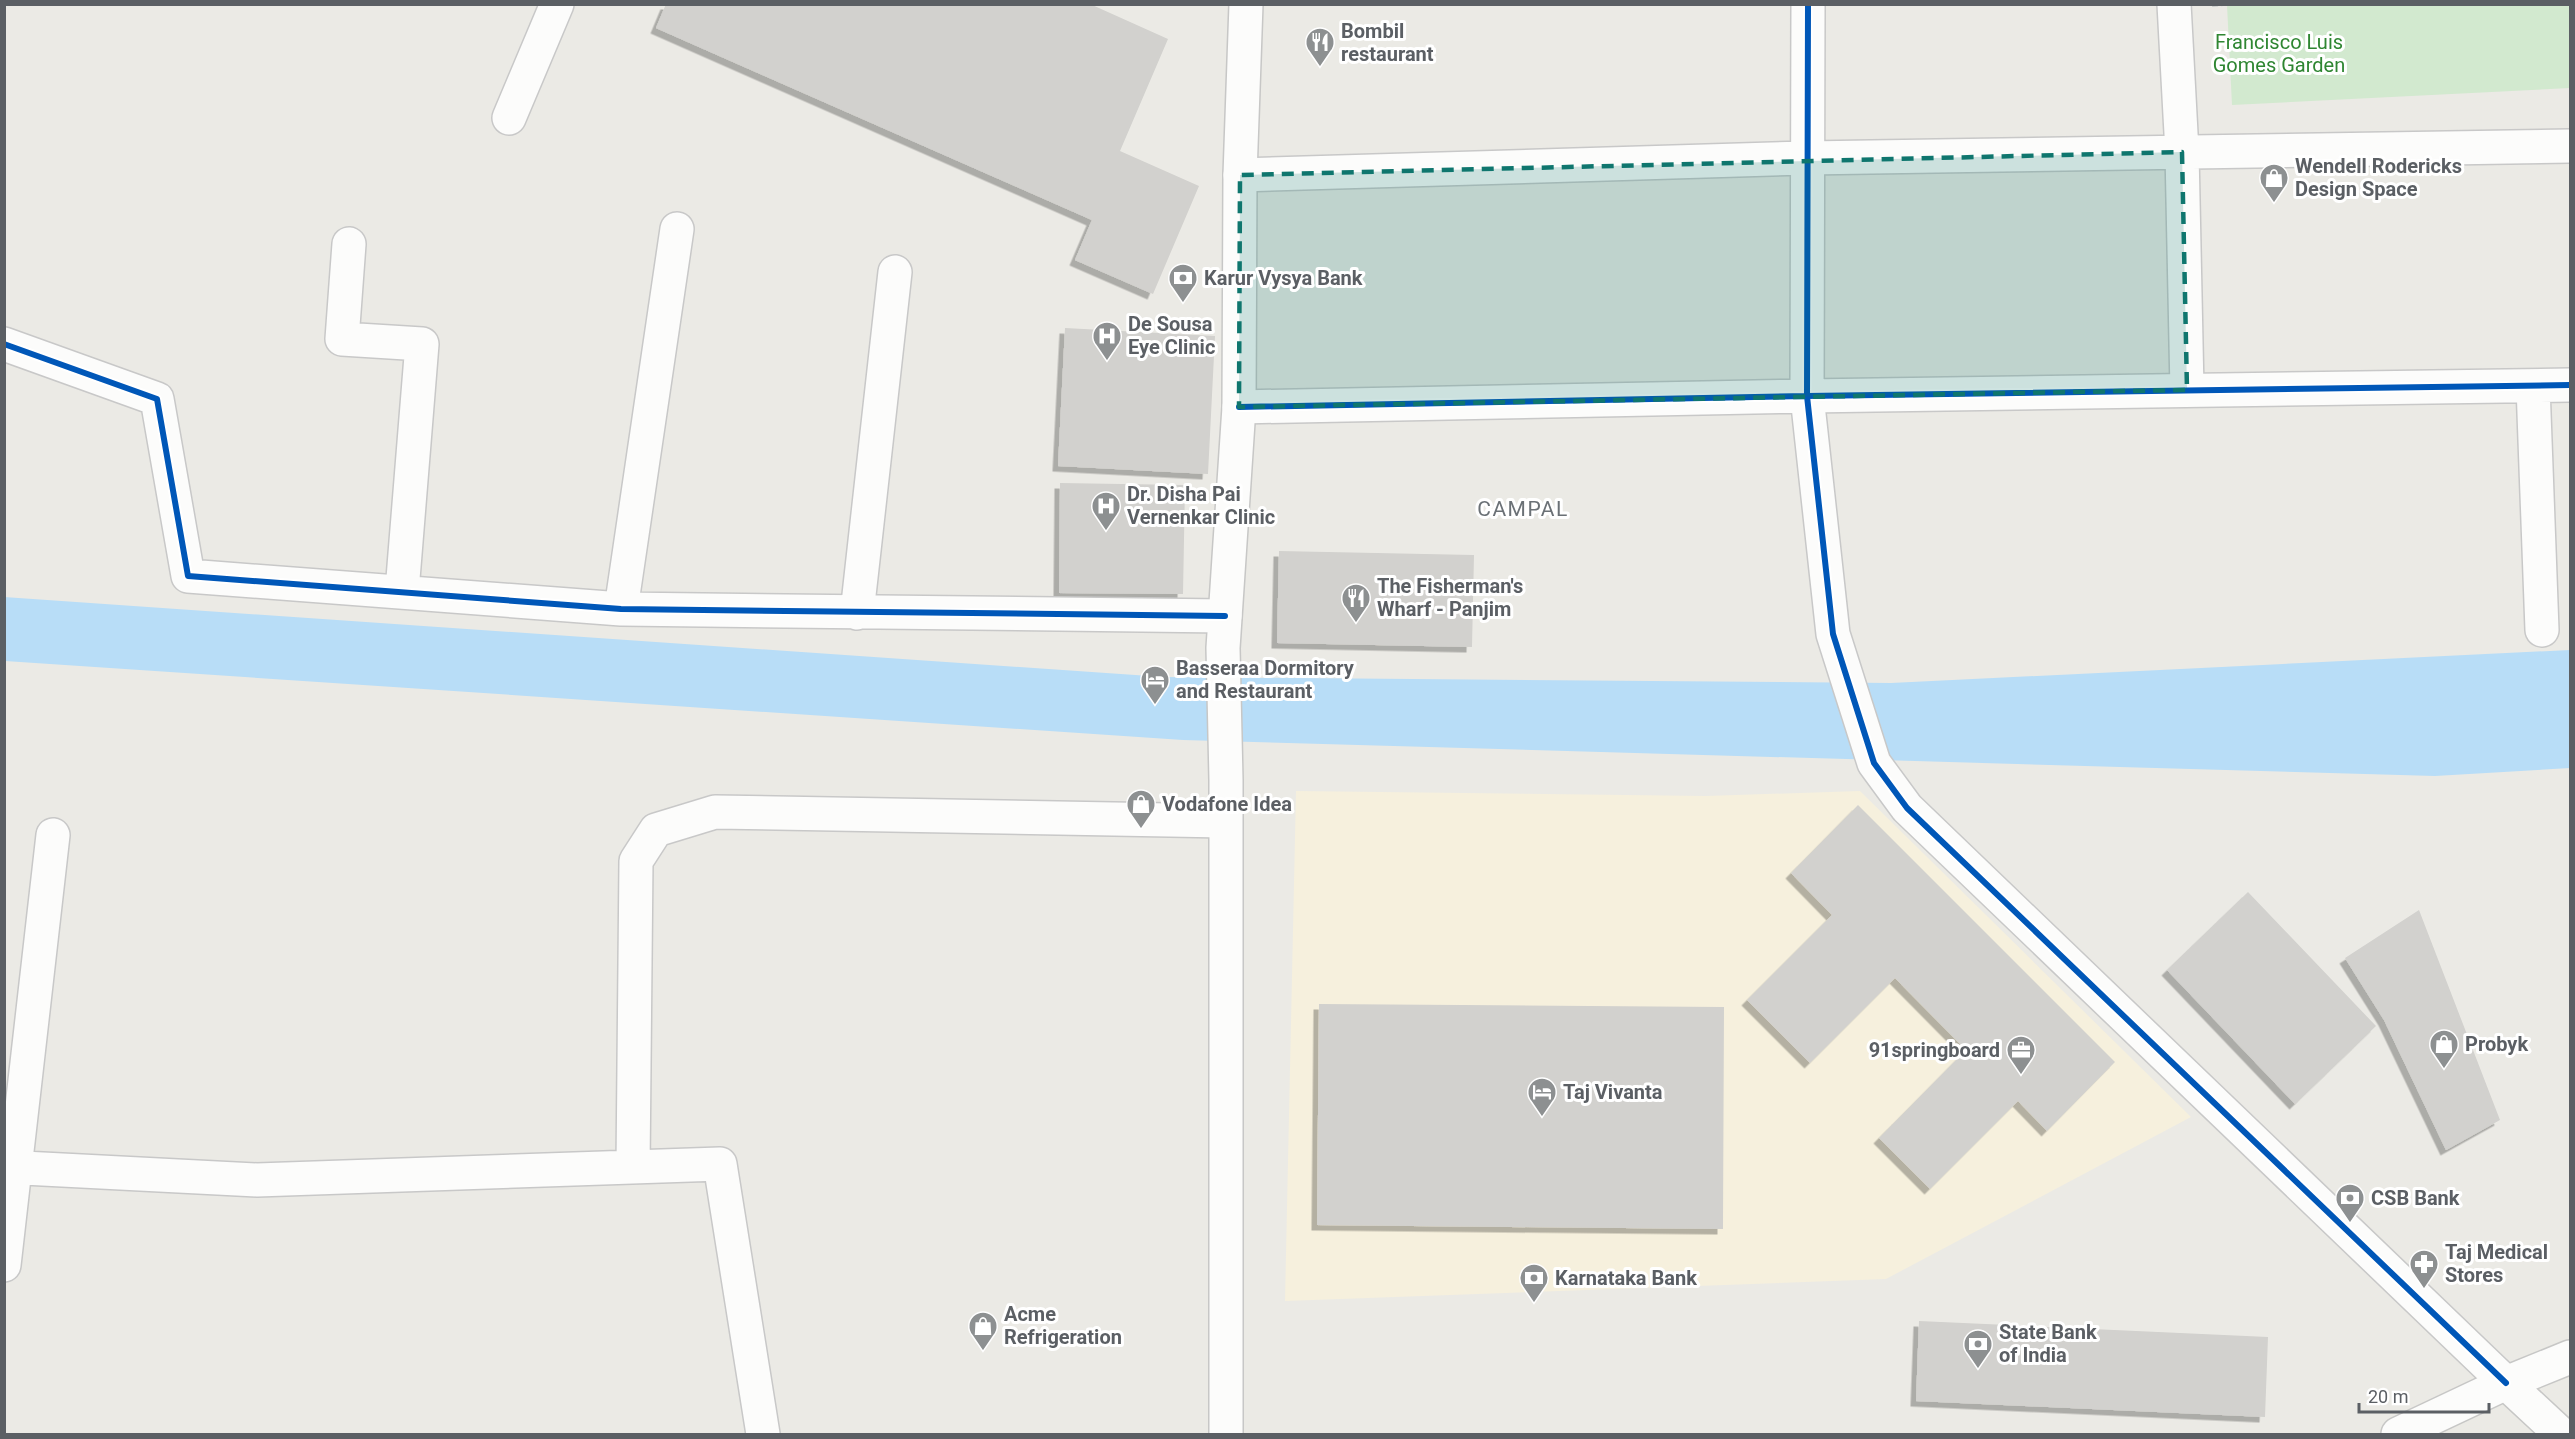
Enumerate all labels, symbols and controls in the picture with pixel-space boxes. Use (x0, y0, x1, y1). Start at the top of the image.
place label: Bombil restaurant (1341, 19, 1434, 66)
restaurant icon: Bombil restaurant (1304, 26, 1336, 68)
park label: Francisco Luis Gomes Garden (2213, 30, 2345, 77)
place label: Wendell Rodericks Design Space (2295, 154, 2462, 201)
shop icon: Wendell Rodericks Design Space (2258, 162, 2290, 204)
bank icon: Karur Vysya Bank (1167, 262, 1199, 304)
place label: Karur Vysya Bank (1204, 266, 1363, 290)
place label: De Sousa Eye Clinic (1128, 312, 1215, 359)
hospital icon: De Sousa Eye Clinic (1091, 320, 1123, 362)
place label: Dr. Disha Pai Vernenkar Clinic (1127, 482, 1275, 529)
hospital icon: Dr. Disha Pai Vernenkar Clinic (1090, 490, 1122, 532)
district label: CAMPAL (1477, 497, 1569, 521)
place label: The Fisherman's Wharf - Panjim (1377, 574, 1523, 621)
restaurant icon: The Fisherman's Wharf - Panjim (1340, 582, 1372, 624)
place label: Basseraa Dormitory and Restaurant (1176, 656, 1355, 703)
hotel icon: Basseraa Dormitory and Restaurant (1139, 664, 1171, 706)
shop icon: Vodafone Idea (1125, 788, 1157, 830)
place label: Vodafone Idea (1162, 792, 1292, 816)
shop icon: Probyk (2428, 1028, 2460, 1070)
place label: Probyk (2465, 1032, 2528, 1056)
office icon: 91springboard (2005, 1034, 2037, 1076)
place label: 91springboard (1869, 1038, 2000, 1062)
hotel icon: Taj Vivanta (1526, 1076, 1558, 1118)
place label: Taj Vivanta (1563, 1080, 1663, 1104)
bank icon: CSB Bank (2334, 1182, 2366, 1224)
place label: CSB Bank (2371, 1186, 2460, 1210)
place label: Taj Medical Stores (2445, 1240, 2548, 1287)
pharmacy icon: Taj Medical Stores (2408, 1248, 2440, 1290)
bank icon: Karnataka Bank (1518, 1262, 1550, 1304)
place label: Karnataka Bank (1555, 1266, 1697, 1290)
place label: Acme Refrigeration (1004, 1302, 1122, 1349)
shop icon: Acme Refrigeration (967, 1310, 999, 1352)
place label: State Bank of India (1999, 1320, 2097, 1367)
bank icon: State Bank of India (1962, 1328, 1994, 1370)
scale bar (2359, 1376, 2490, 1414)
text: 20 m (2368, 1386, 2408, 1407)

